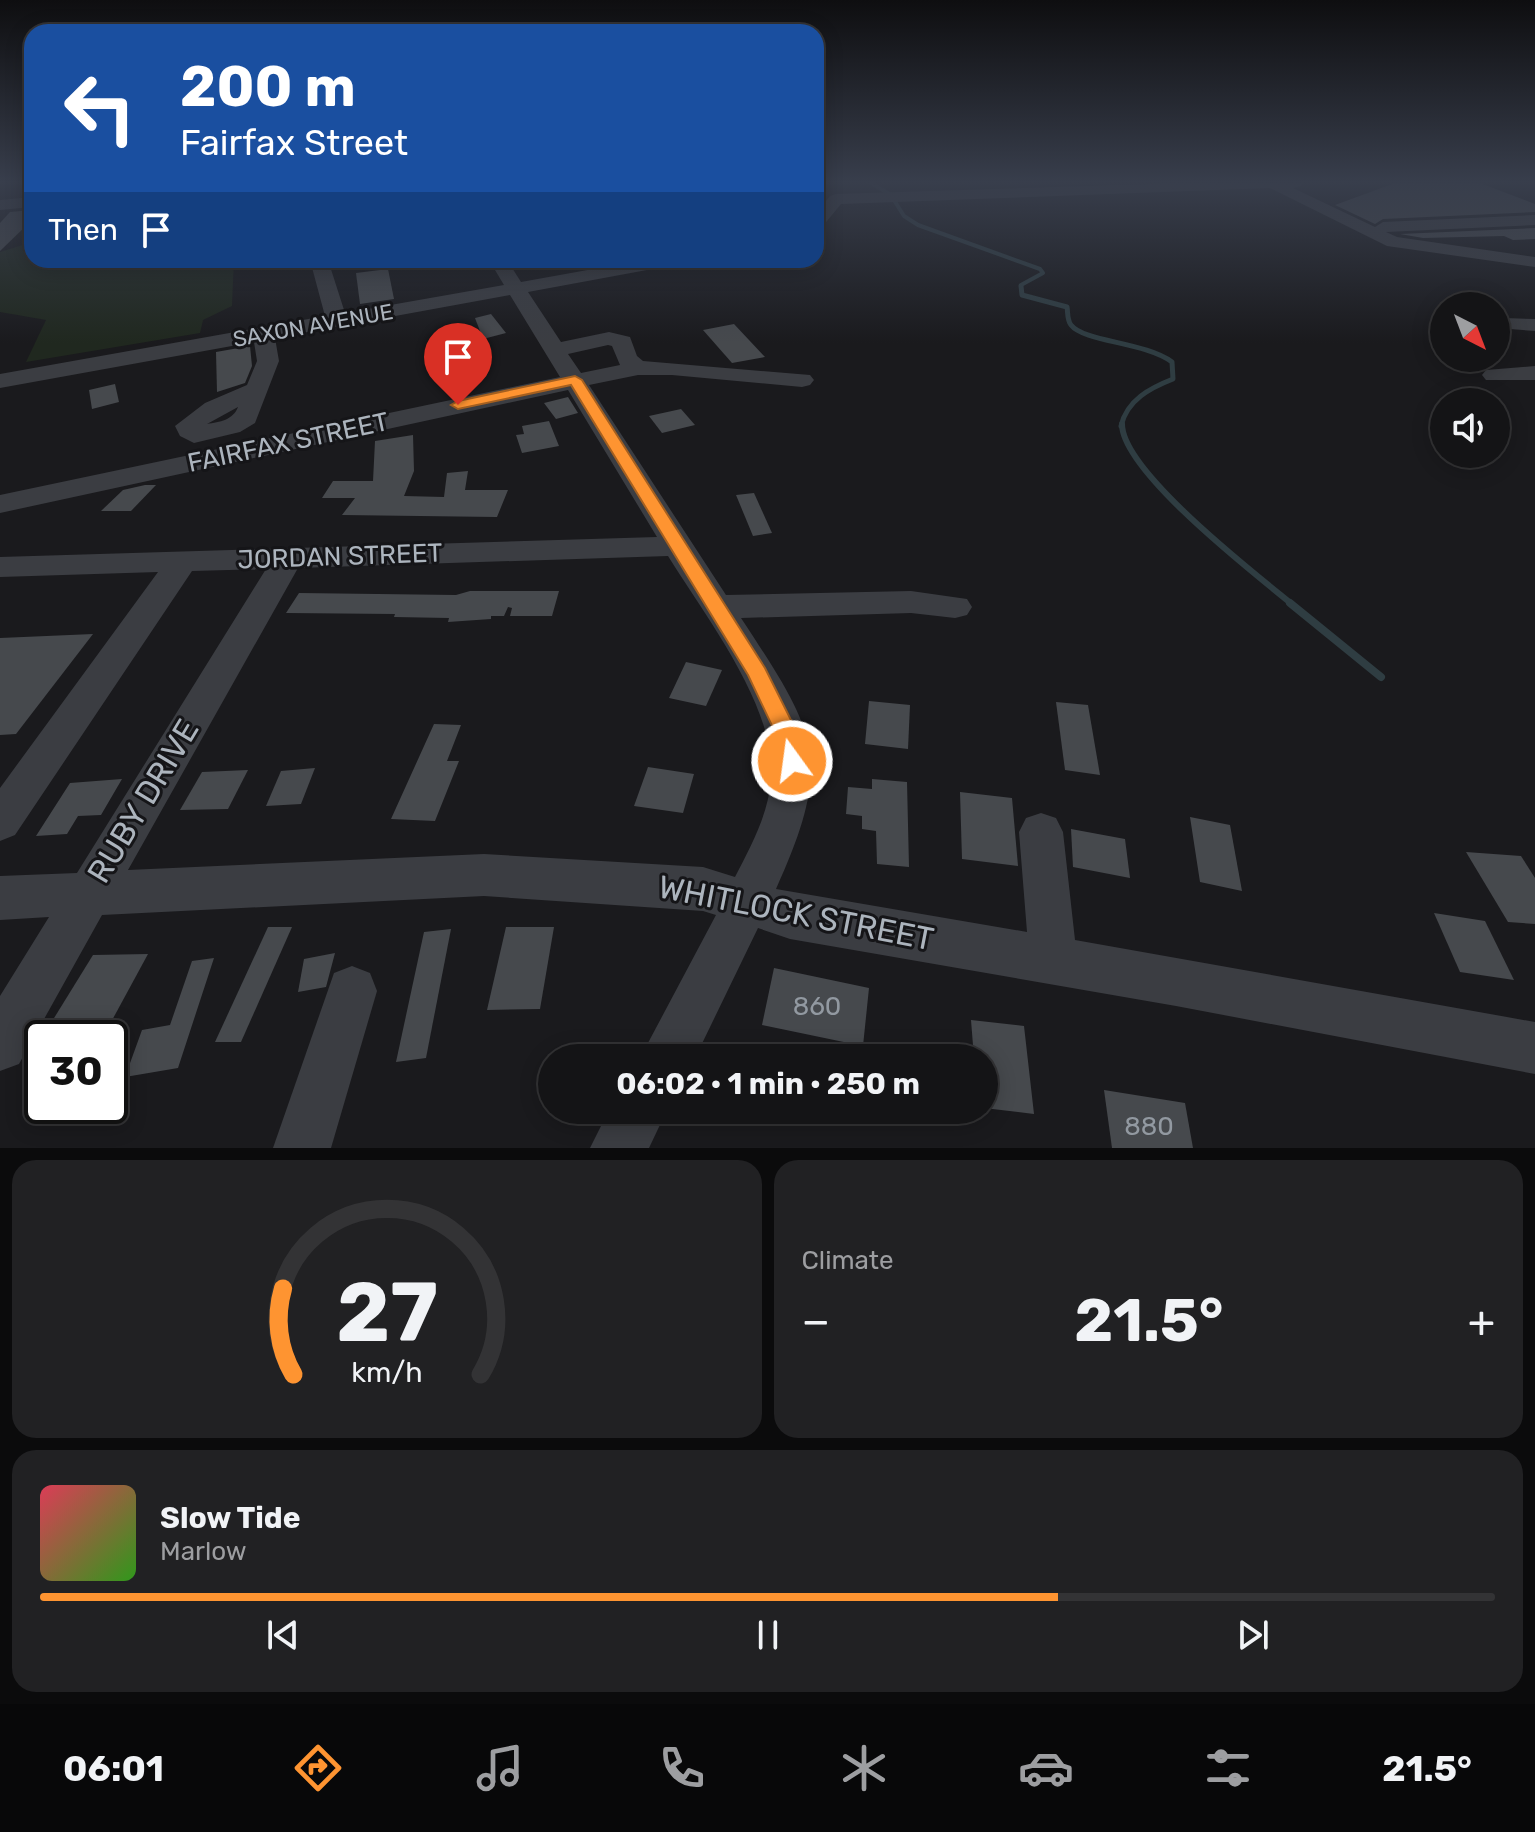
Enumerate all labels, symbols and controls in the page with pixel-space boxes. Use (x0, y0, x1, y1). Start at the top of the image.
text: 200 m (180, 54, 356, 120)
icon: left (48, 56, 152, 160)
text: Fairfax Street (180, 121, 408, 164)
icon: arrive (134, 208, 178, 252)
text: Then (48, 212, 118, 248)
north arrow (1430, 292, 1510, 372)
map controls (1430, 292, 1510, 468)
street label: SAXON AVENUE (231, 298, 395, 353)
pin (424, 323, 492, 405)
icon: arrive (436, 335, 480, 379)
button: sound (1430, 388, 1510, 468)
street label: FAIRFAX STREET (185, 406, 391, 479)
street label: JORDAN STREET (237, 537, 443, 576)
street label: RUBY DRIVE (79, 712, 207, 890)
position arrow (750, 719, 834, 803)
street label: WHITLOCK STREET (655, 868, 937, 958)
house number: 860 (793, 991, 841, 1022)
speed limit sign: 30 (24, 1020, 128, 1124)
text: 06:02 · 1 min · 250 m (616, 1066, 920, 1102)
house number: 880 (1124, 1111, 1174, 1142)
text: Climate (802, 1245, 894, 1276)
text: 27 (336, 1263, 438, 1362)
text: 21.5° (1074, 1285, 1223, 1356)
text: − (802, 1295, 830, 1347)
text: + (1468, 1295, 1495, 1347)
text: km/h (351, 1355, 422, 1389)
text: Slow Tide (160, 1500, 300, 1536)
text: Marlow (160, 1536, 247, 1567)
icon: previous (261, 1613, 305, 1657)
icon: pause (746, 1613, 790, 1657)
icon: next (1231, 1613, 1275, 1657)
icon: directions (290, 1740, 346, 1796)
icon: music (472, 1740, 528, 1796)
icon: phone (654, 1740, 710, 1796)
icon: climate (836, 1740, 892, 1796)
icon: car (1018, 1740, 1074, 1796)
icon: filters (1200, 1740, 1256, 1796)
text: 06:01 (63, 1747, 164, 1790)
text: 21.5° (1382, 1747, 1472, 1790)

